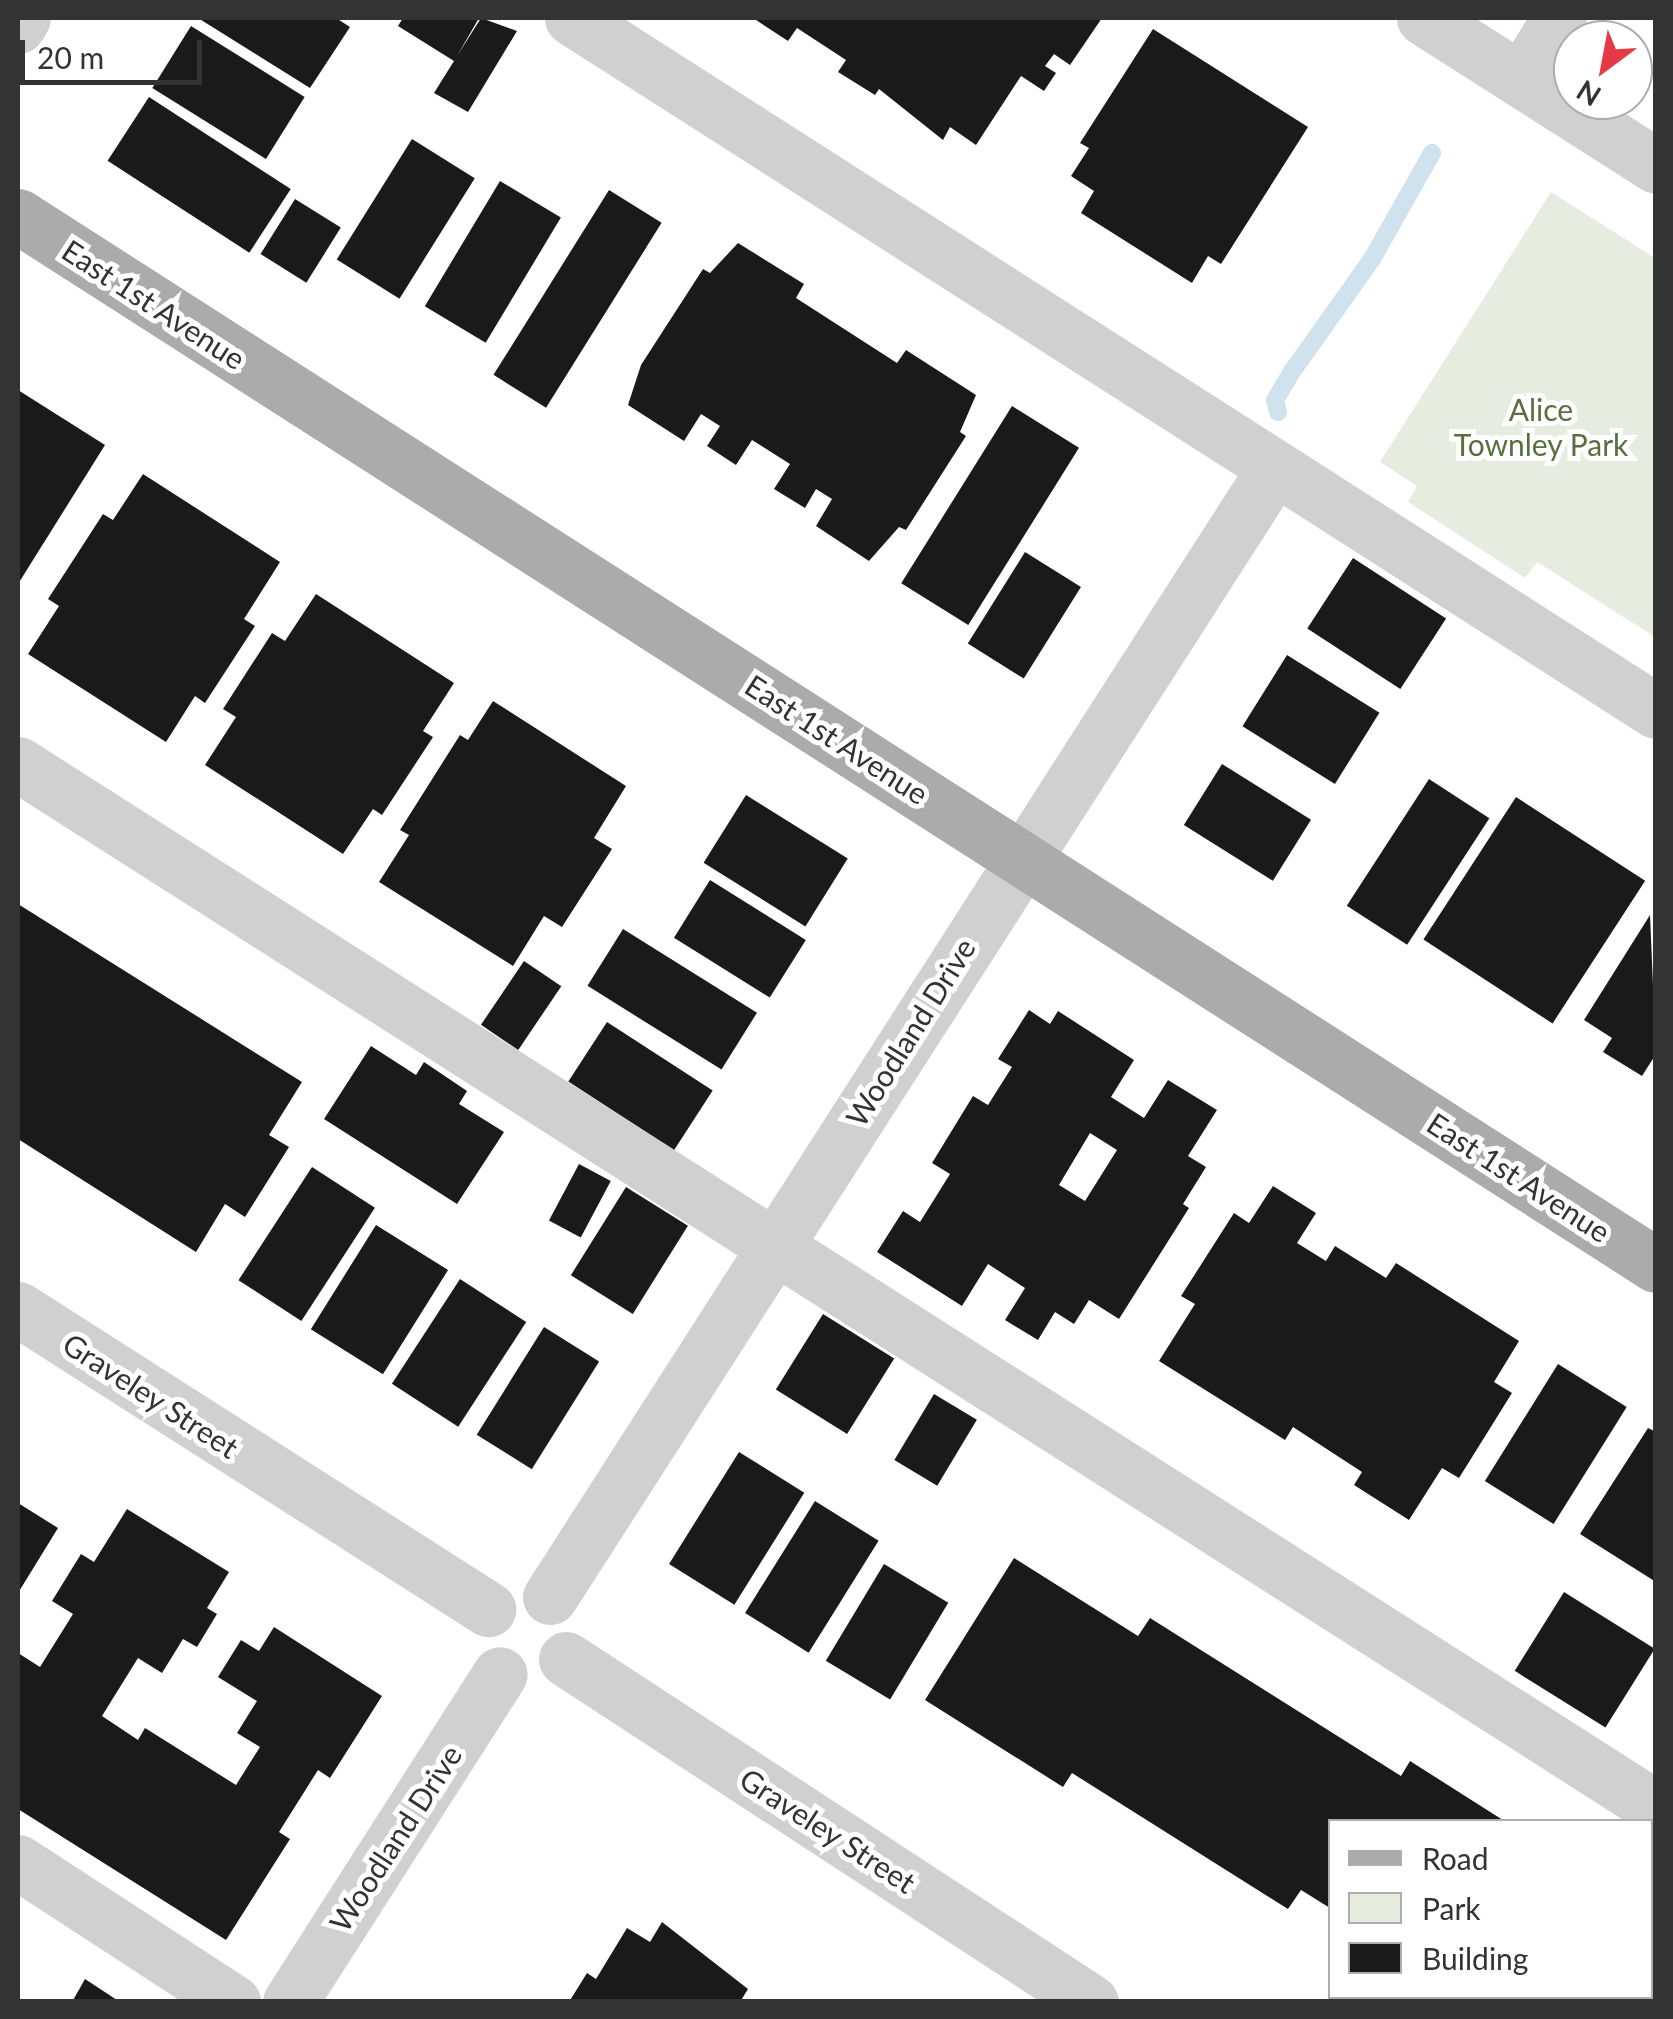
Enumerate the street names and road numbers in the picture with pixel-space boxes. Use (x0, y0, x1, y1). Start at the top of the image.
street label: East 1st Avenue (55, 231, 253, 377)
street label: East 1st Avenue (738, 666, 936, 812)
street label: Woodland Drive (838, 931, 982, 1133)
street label: East 1st Avenue (1420, 1104, 1618, 1250)
street label: Graveley Street (56, 1325, 246, 1465)
street label: Woodland Drive (321, 1738, 469, 1938)
street label: Graveley Street (733, 1760, 923, 1900)

